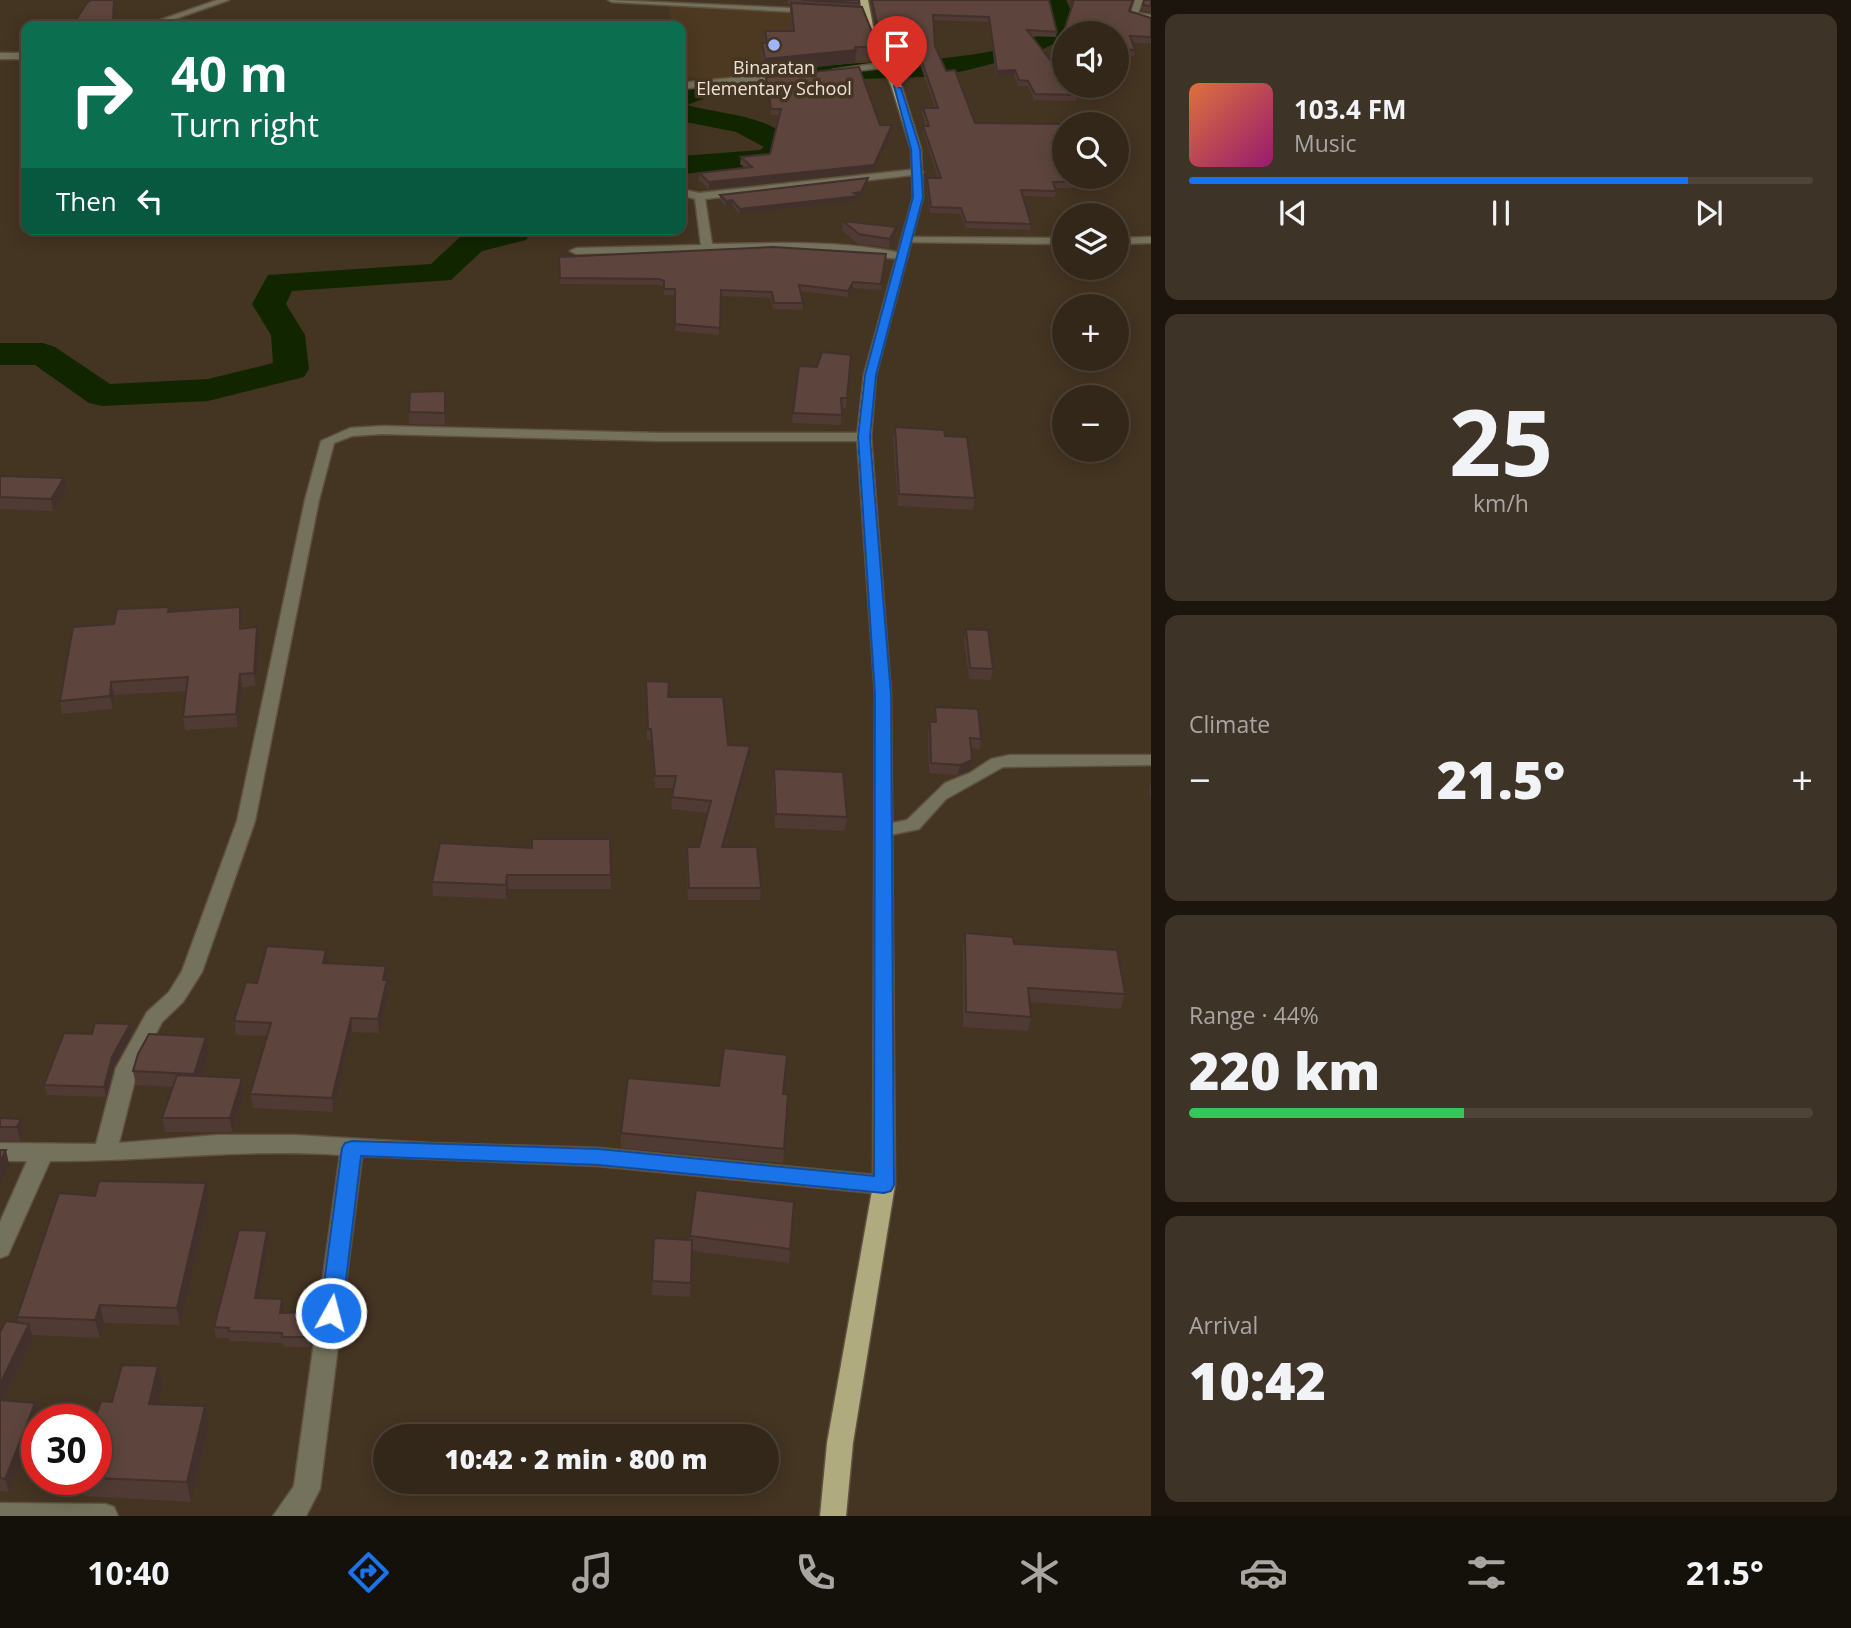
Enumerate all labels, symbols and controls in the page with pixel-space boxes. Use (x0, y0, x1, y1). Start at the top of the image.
pin (867, 16, 927, 88)
map controls (1052, 21, 1129, 462)
button: sound (1052, 21, 1129, 98)
icon: arrive (878, 27, 916, 65)
marker: Binaratan Elementary School (766, 37, 782, 53)
text: 40 m (171, 40, 288, 106)
icon: right (56, 49, 147, 140)
place label: Binaratan Elementary School (696, 55, 852, 100)
text: 103.4 FM (1294, 91, 1406, 127)
text: Turn right (171, 103, 319, 146)
button: search (1052, 112, 1129, 189)
text: Music (1294, 127, 1357, 159)
icon: left (131, 182, 169, 220)
text: Then (56, 183, 117, 219)
icon: previous (1274, 194, 1312, 232)
icon: pause (1482, 194, 1520, 232)
icon: next (1690, 194, 1728, 232)
button: layers (1052, 203, 1129, 280)
button: + (1052, 294, 1129, 371)
text: 25 (1449, 379, 1553, 503)
button: − (1052, 385, 1129, 462)
text: km/h (1473, 487, 1529, 519)
text: Climate (1189, 708, 1270, 740)
text: 21.5° (1437, 743, 1565, 814)
text: − (1189, 753, 1211, 805)
text: + (1791, 753, 1813, 805)
text: Range · 44% (1189, 999, 1319, 1031)
text: 220 km (1189, 1034, 1380, 1105)
position arrow (294, 1276, 368, 1350)
text: Arrival (1189, 1309, 1258, 1341)
text: 10:42 (1189, 1344, 1326, 1415)
speed limit sign: 30 (21, 1404, 112, 1495)
text: 10:42 · 2 min · 800 m (445, 1441, 707, 1477)
icon: directions (344, 1548, 393, 1597)
icon: music (568, 1548, 617, 1597)
icon: phone (791, 1548, 840, 1597)
icon: climate (1015, 1548, 1064, 1597)
icon: car (1239, 1548, 1288, 1597)
icon: filters (1462, 1548, 1511, 1597)
text: 10:40 (87, 1551, 170, 1594)
text: 21.5° (1686, 1551, 1764, 1594)

